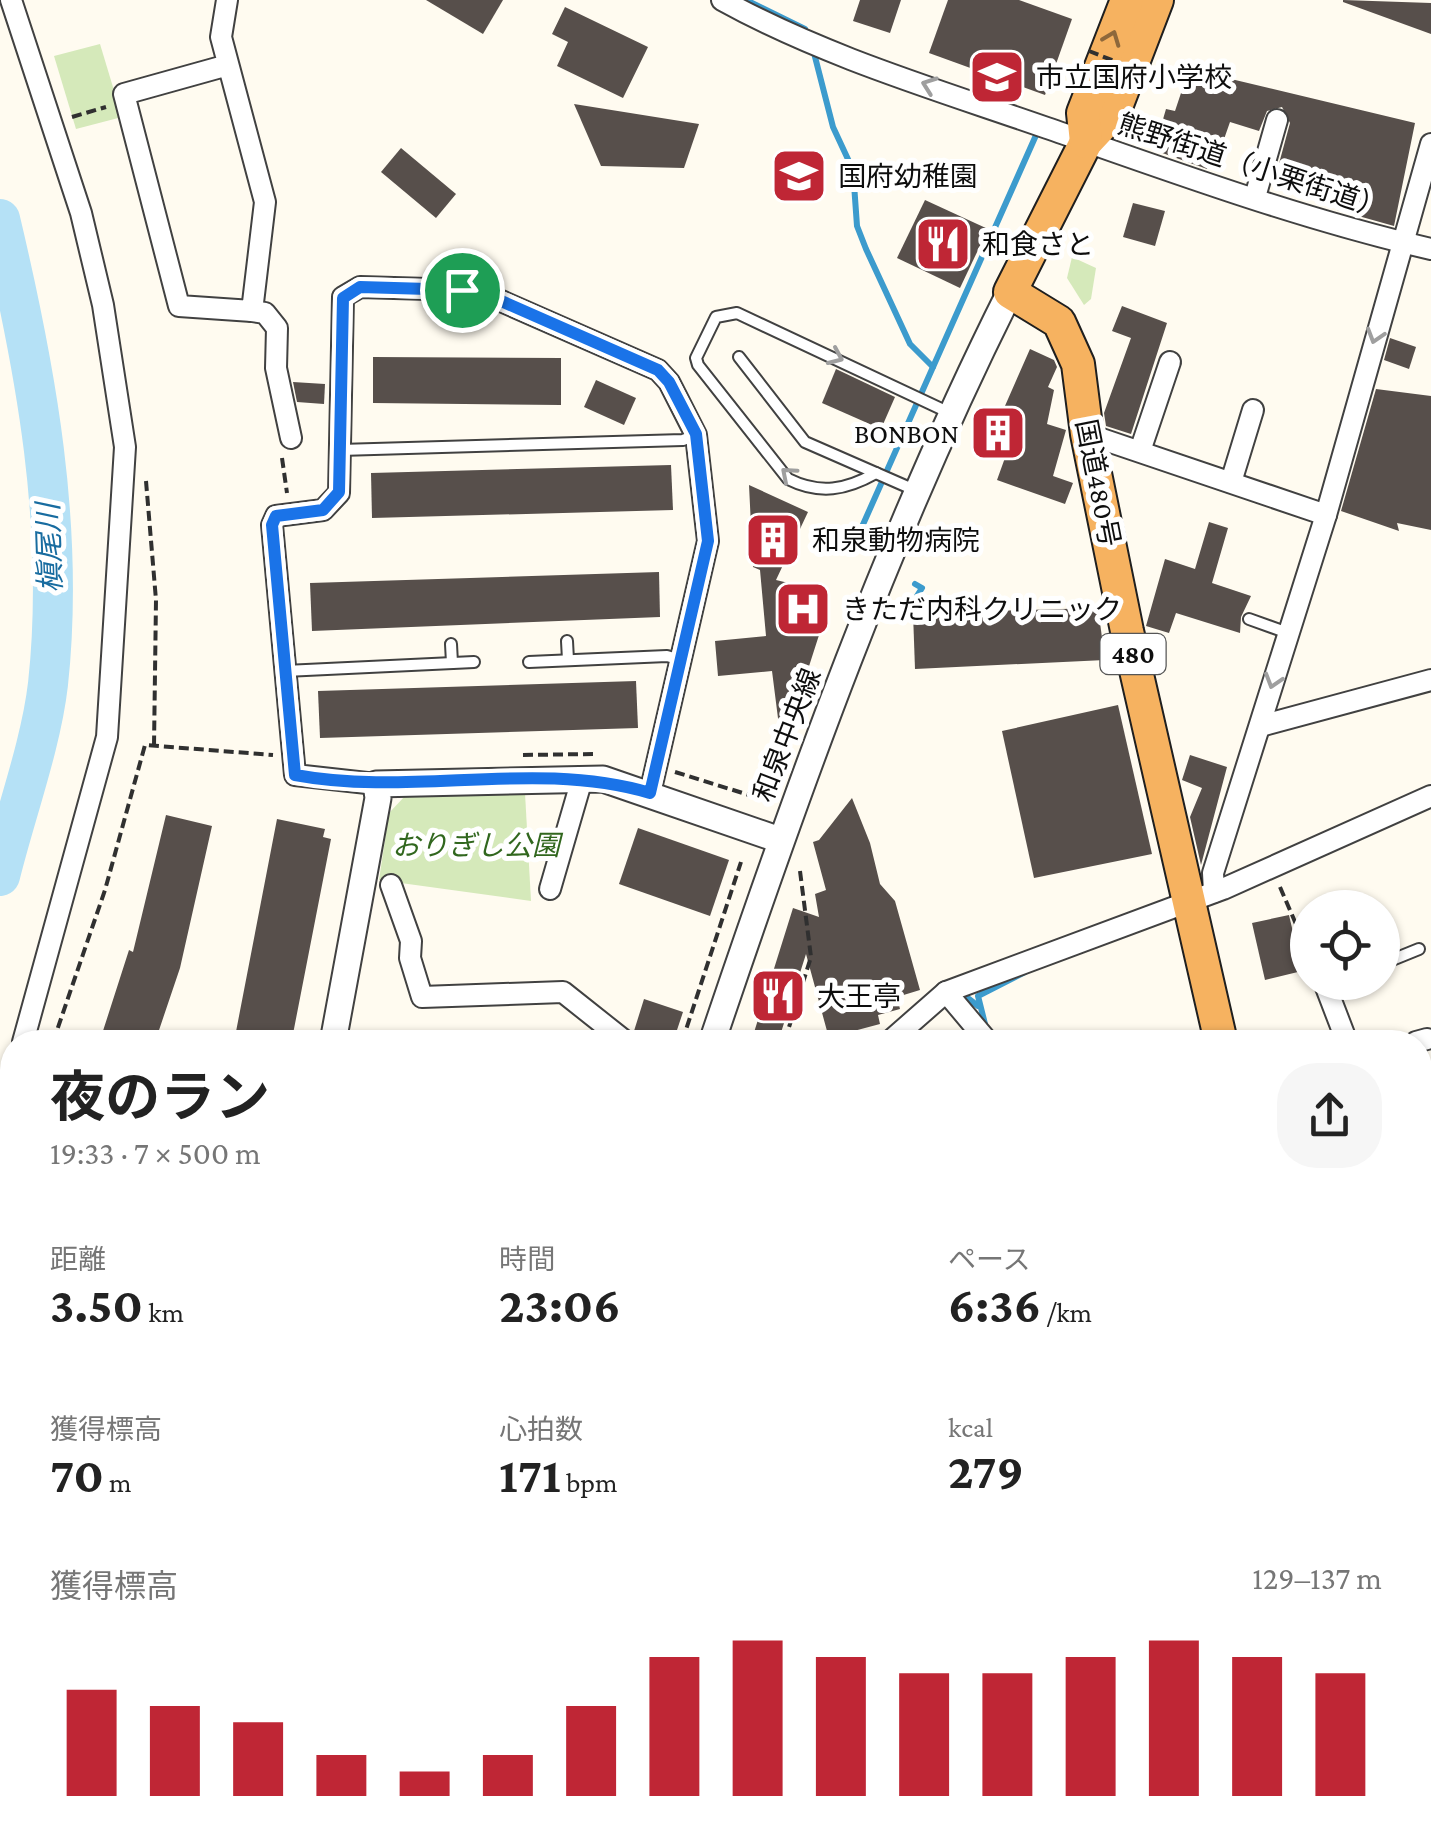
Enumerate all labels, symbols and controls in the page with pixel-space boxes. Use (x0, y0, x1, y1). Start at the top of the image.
one-way arrow (1101, 30, 1121, 47)
school or university icon: 市立国府小学校 (967, 47, 1027, 107)
place label: 市立国府小学校 (1036, 62, 1232, 93)
one-way arrow (921, 77, 938, 97)
street label: 熊野街道（小栗街道） (1114, 108, 1390, 224)
school or university icon: 国府幼稚園 (769, 146, 829, 206)
place label: 国府幼稚園 (838, 161, 978, 192)
restaurant icon: 和食さと (913, 214, 973, 274)
place label: 和食さと (982, 229, 1094, 260)
pin (420, 248, 505, 333)
icon: arrive (435, 263, 490, 318)
one-way arrow (1366, 327, 1387, 344)
one-way arrow (826, 345, 844, 365)
building icon: BONBON (968, 403, 1028, 463)
street label: 国道480号 (1070, 417, 1126, 549)
place label: BONBON (854, 418, 959, 449)
one-way arrow (781, 467, 800, 485)
water label: 槇尾川 (31, 499, 67, 594)
building icon: 和泉動物病院 (743, 510, 803, 570)
place label: 和泉動物病院 (812, 525, 980, 556)
hospital icon: きただ内科クリニック (773, 579, 833, 639)
place label: きただ内科クリニック (842, 594, 1122, 625)
road number: 480 (1100, 634, 1166, 674)
street label: 和泉中央線 (747, 664, 827, 806)
one-way arrow (1264, 672, 1285, 689)
park label: おりぎし公園 (392, 830, 564, 861)
map controls (1290, 890, 1400, 1000)
button: locate (1290, 890, 1400, 1000)
restaurant icon: 大王亭 (748, 966, 808, 1026)
place label: 大王亭 (817, 981, 901, 1012)
button: share (1277, 1063, 1382, 1168)
text: 夜のラン (50, 1067, 270, 1128)
text: 19:33 · 7 × 500 m (50, 1135, 261, 1171)
text: 距離 (50, 1244, 106, 1275)
text: 時間 (499, 1244, 555, 1275)
text: ペース (948, 1244, 1031, 1275)
text: 3.50 (50, 1277, 143, 1333)
text: 23:06 (499, 1277, 620, 1333)
text: 6:36 (948, 1277, 1041, 1333)
text: km (143, 1297, 184, 1328)
text: /km (1041, 1297, 1092, 1328)
text: kcal (948, 1412, 993, 1443)
text: 獲得標高 (50, 1414, 162, 1445)
text: 心拍数 (499, 1414, 583, 1445)
text: 279 (948, 1443, 1024, 1499)
text: 70 (50, 1447, 104, 1503)
text: 171 (499, 1447, 561, 1503)
text: m (104, 1467, 132, 1498)
text: bpm (561, 1467, 617, 1498)
text: 129–137 m (1252, 1560, 1382, 1596)
text: 獲得標高 (50, 1568, 178, 1604)

